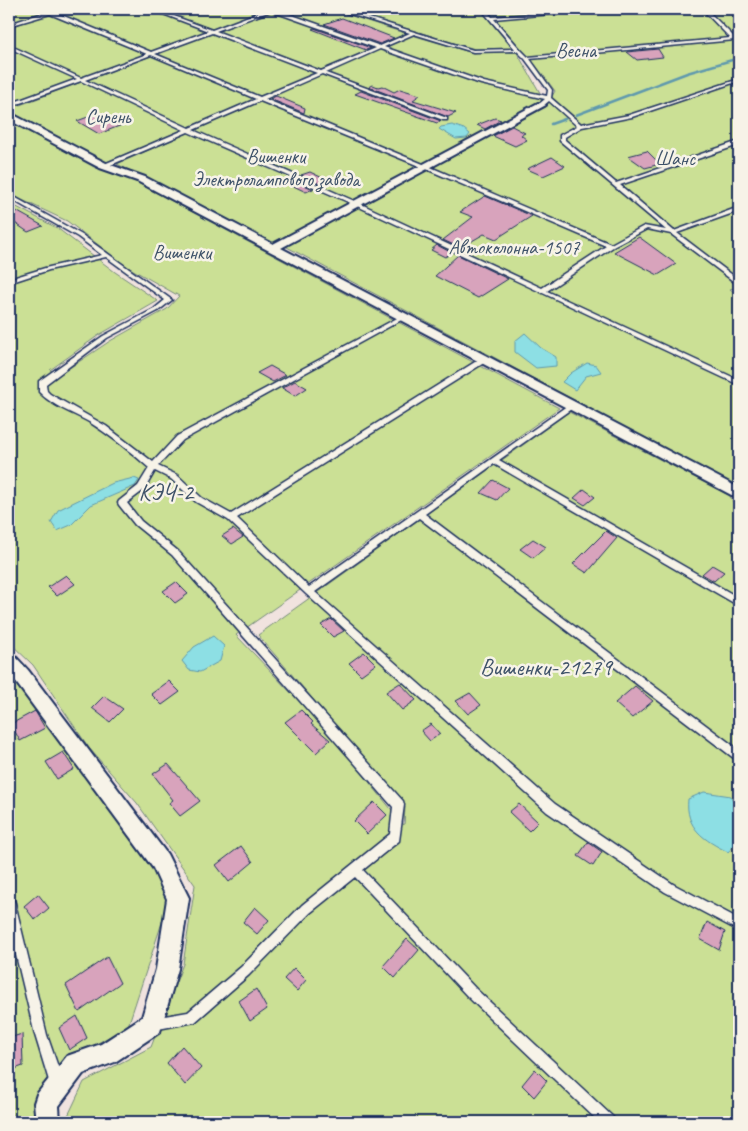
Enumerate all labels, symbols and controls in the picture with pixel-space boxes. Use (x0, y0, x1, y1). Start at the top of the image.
park label: Весна (556, 38, 598, 63)
park label: Сирень (86, 104, 132, 129)
park label: Вишенки Электролампового завода (192, 144, 361, 193)
park label: Шанс (655, 146, 696, 171)
park label: Автоколонна-1507 (449, 235, 580, 260)
park label: Вишенки (153, 240, 213, 265)
park label: КЭЧ-2 (139, 477, 196, 507)
park label: Вишенки-21279 (480, 652, 614, 682)

